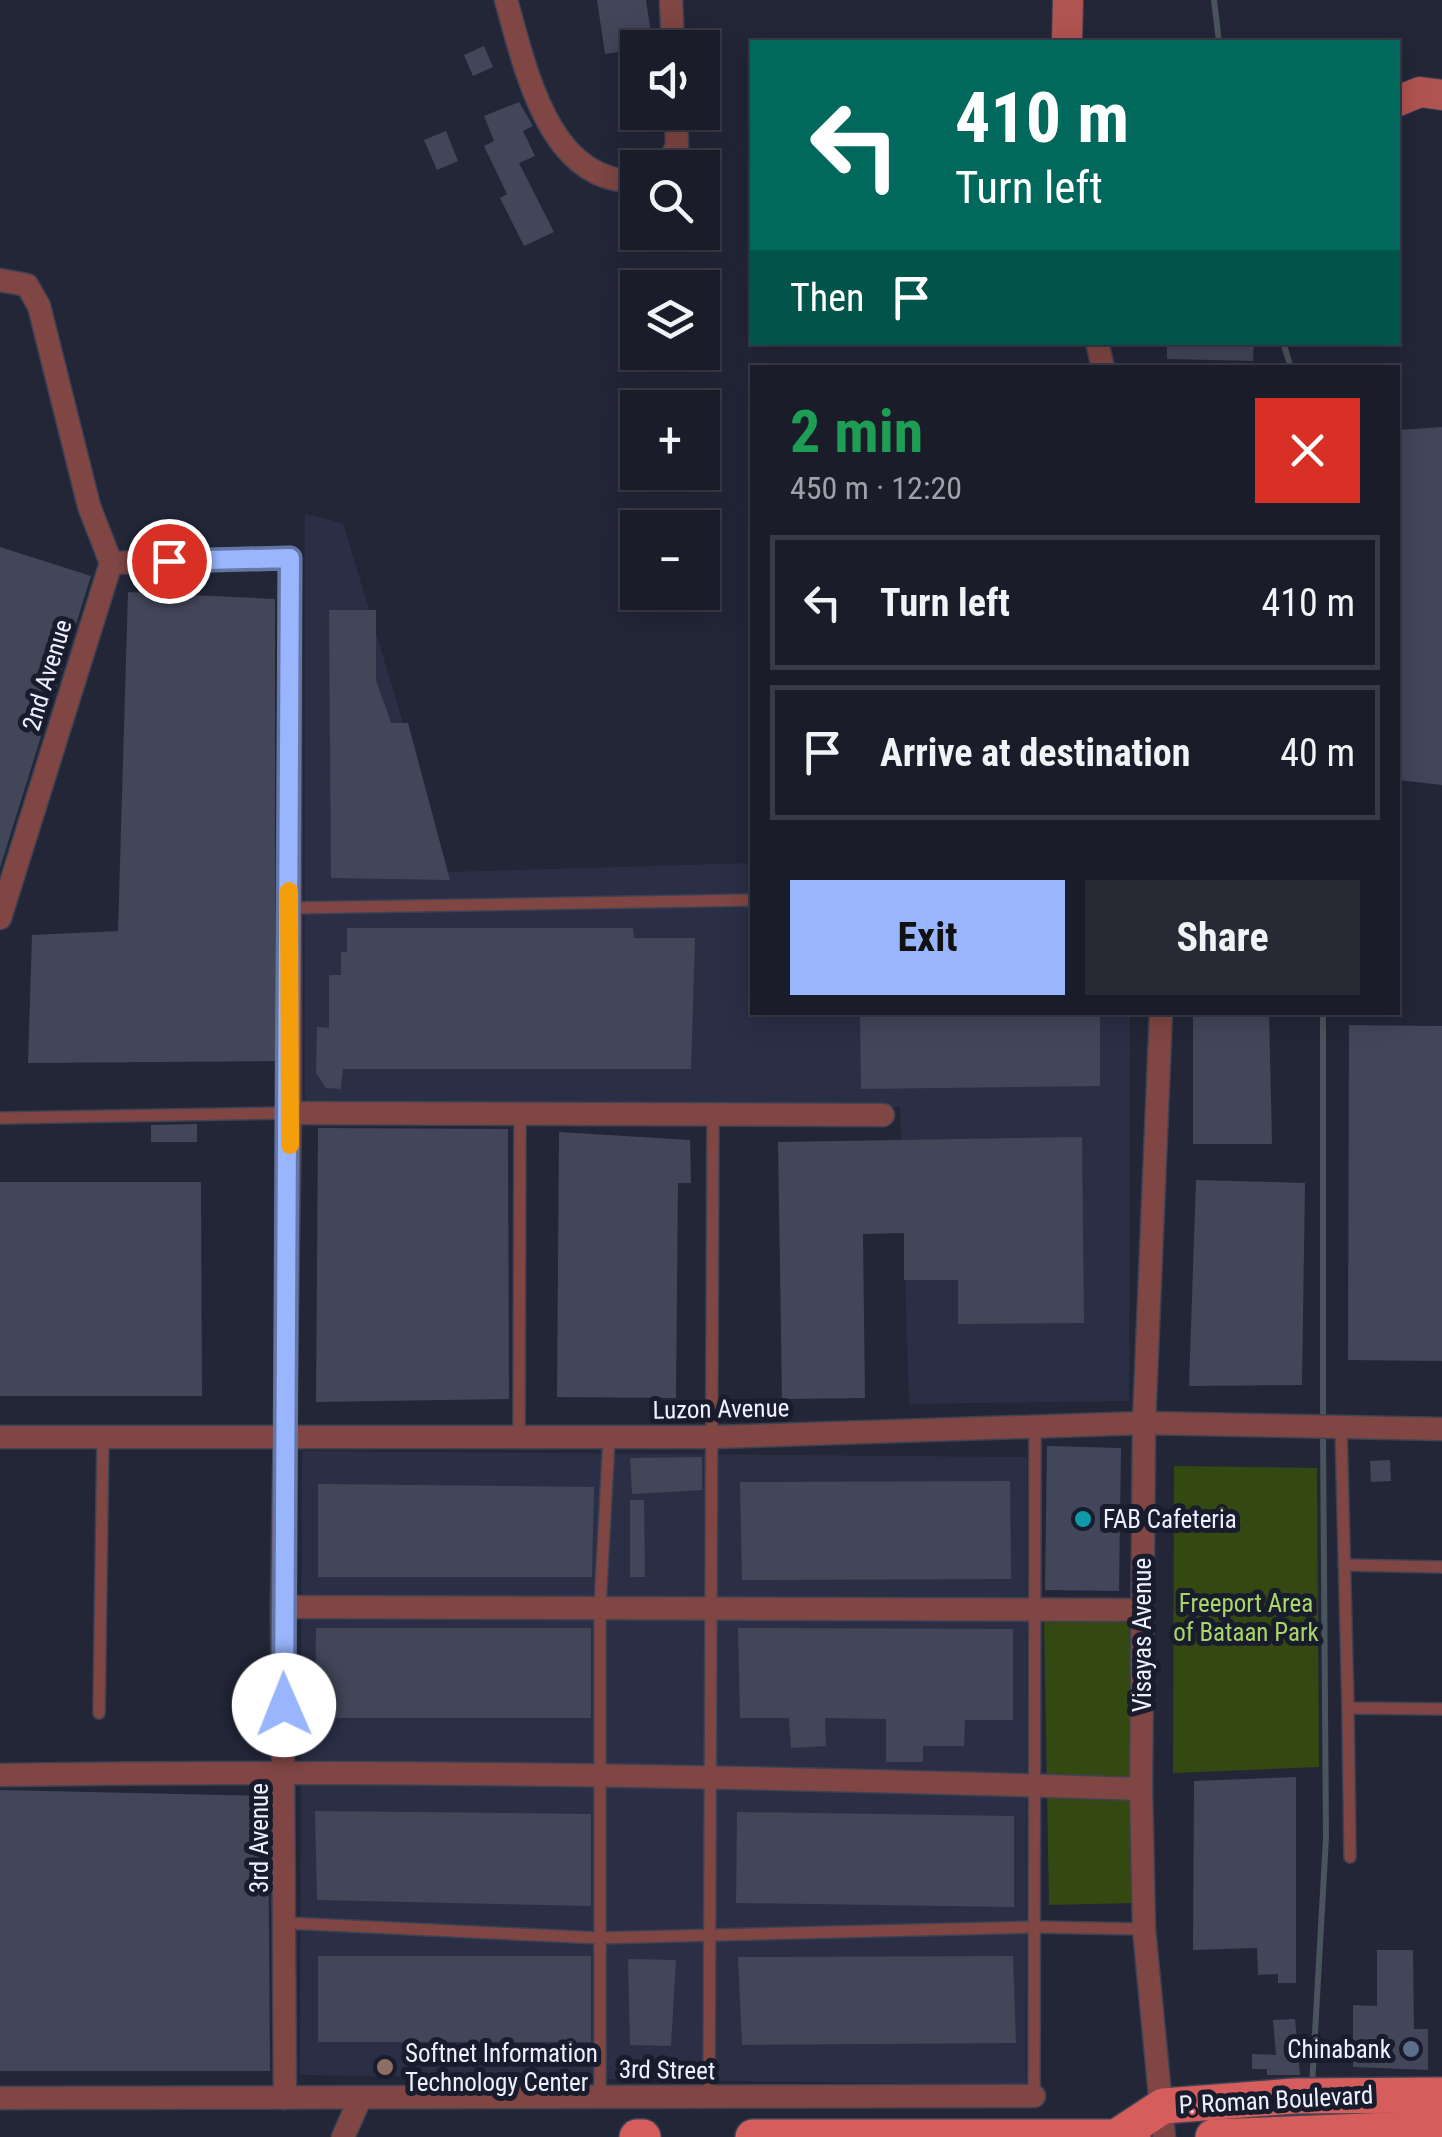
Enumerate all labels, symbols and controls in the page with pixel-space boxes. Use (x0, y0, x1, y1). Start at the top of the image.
map controls (620, 30, 720, 610)
button: sound (620, 30, 720, 130)
text: 410 m (955, 77, 1129, 159)
icon: left (790, 80, 920, 210)
button: search (620, 150, 720, 250)
text: Turn left (955, 161, 1103, 214)
button: layers (620, 270, 720, 370)
icon: arrive (884, 270, 939, 325)
text: Then (790, 276, 864, 320)
button: + (620, 390, 720, 490)
text: 2 min (790, 396, 923, 467)
button: close (1255, 398, 1360, 503)
text: 450 m · 12:20 (790, 469, 962, 507)
button: − (620, 510, 720, 610)
pin (127, 519, 212, 604)
icon: arrive (142, 534, 197, 589)
icon: left (795, 575, 850, 630)
text: Turn left (880, 581, 1010, 625)
text: 410 m (1261, 581, 1355, 625)
street label: 2nd Avenue (16, 616, 78, 734)
icon: arrive (795, 725, 850, 780)
text: Arrive at destination (880, 731, 1190, 775)
text: 40 m (1280, 731, 1355, 775)
button: Exit (790, 880, 1065, 995)
button: Share (1085, 880, 1360, 995)
street label: Luzon Avenue (652, 1393, 790, 1425)
place label: FAB Cafeteria (1103, 1505, 1237, 1534)
marker: FAB Cafeteria (1072, 1508, 1094, 1530)
street label: Visayas Avenue (1128, 1558, 1157, 1712)
park label: Freeport Area of Bataan Park (1173, 1589, 1320, 1647)
position arrow (232, 1653, 336, 1757)
street label: 3rd Avenue (245, 1783, 274, 1893)
place label: Chinabank (1287, 2035, 1392, 2064)
marker: Chinabank (1400, 2038, 1422, 2060)
place label: Softnet Information Technology Center (405, 2039, 598, 2097)
street label: 3rd Street (619, 2055, 715, 2085)
marker: Softnet Information Technology Center (374, 2056, 396, 2078)
street label: P. Roman Boulevard (1178, 2080, 1374, 2120)

